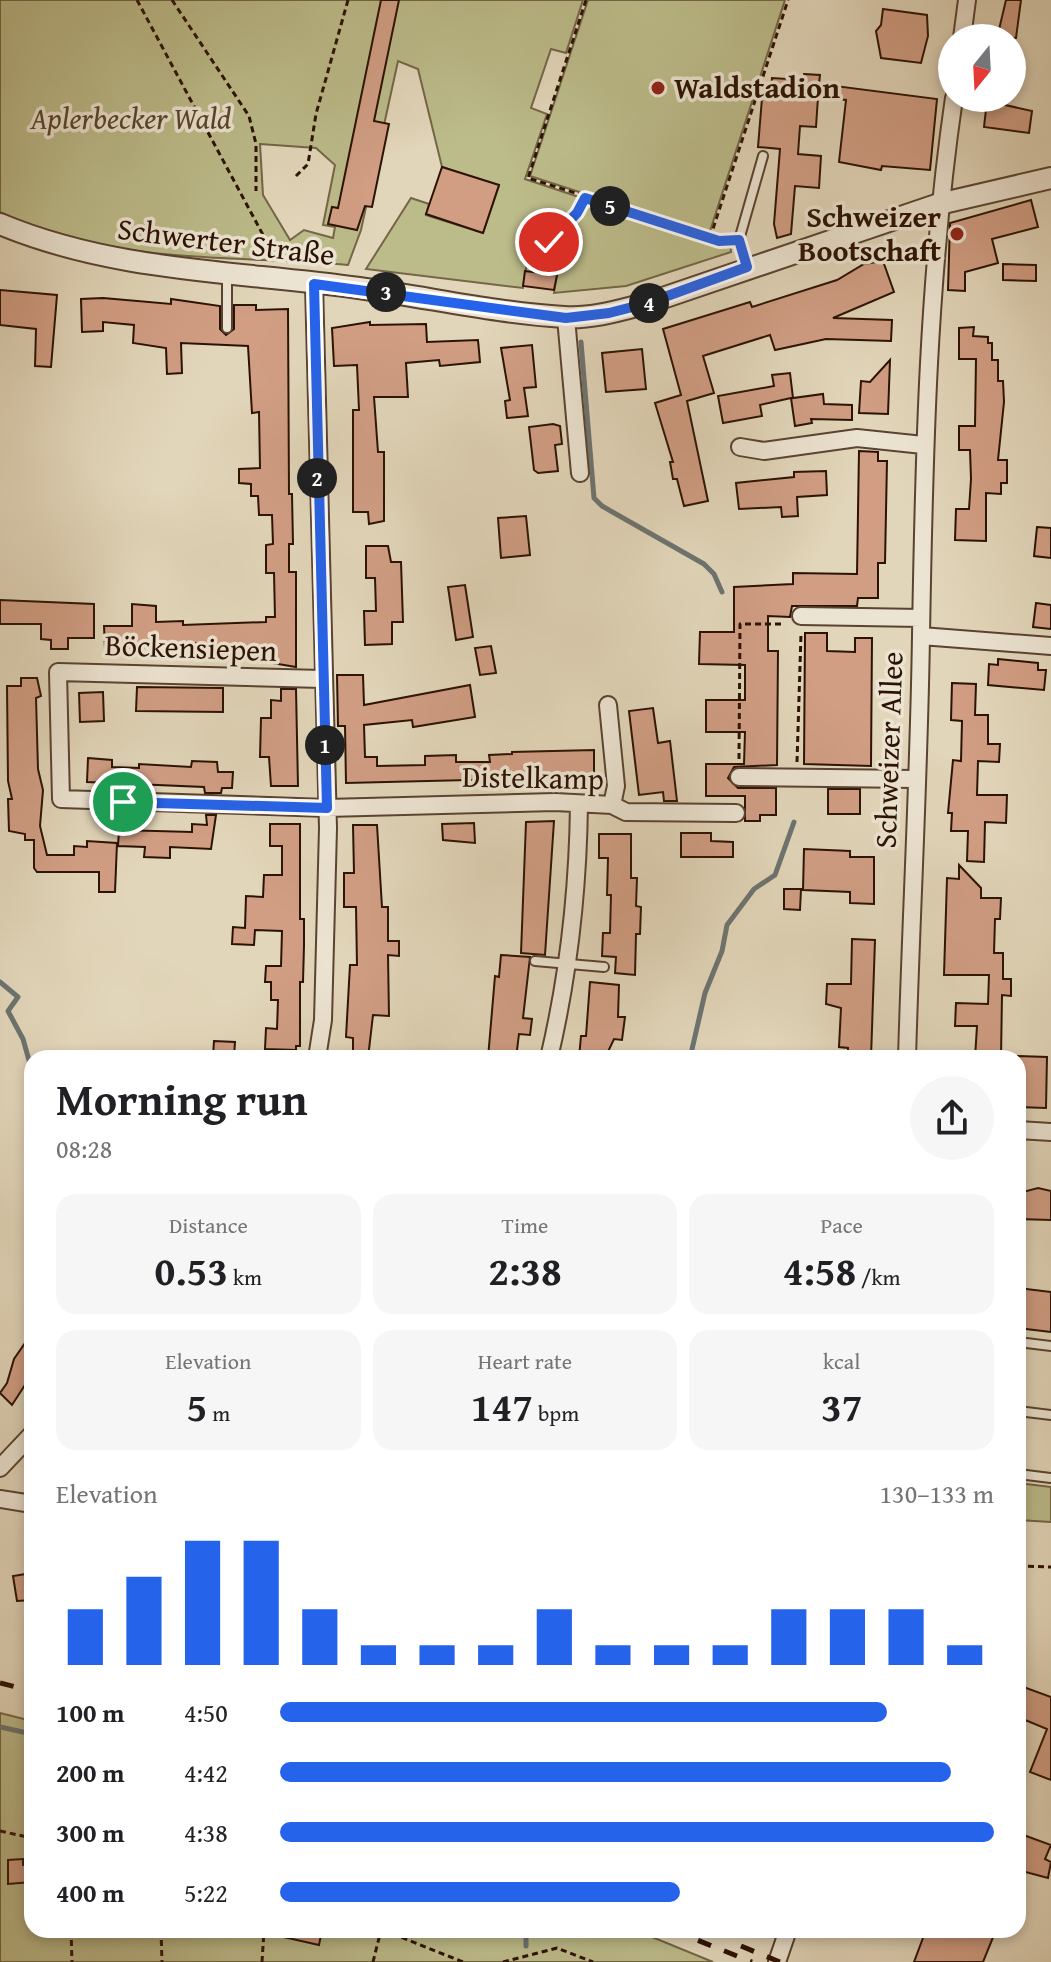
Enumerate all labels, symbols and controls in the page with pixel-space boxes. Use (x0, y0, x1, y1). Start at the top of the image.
north arrow (938, 24, 1026, 112)
map controls (938, 24, 1026, 112)
place label: Waldstadion (674, 65, 840, 109)
marker: Waldstadion (649, 79, 667, 97)
park label: Aplerbecker Wald (30, 96, 231, 140)
pin: 5 (590, 186, 630, 226)
text: 5 (604, 190, 616, 222)
place label: Schweizer Bootschaft (798, 194, 942, 272)
street label: Schwerter Straße (115, 206, 337, 276)
pin (515, 208, 583, 276)
icon: check (527, 220, 571, 264)
marker: Schweizer Bootschaft (948, 225, 966, 243)
pin: 3 (366, 272, 406, 312)
text: 3 (380, 276, 392, 308)
pin: 4 (629, 283, 669, 323)
text: 4 (643, 287, 655, 319)
pin: 2 (297, 458, 337, 498)
text: 2 (311, 462, 323, 494)
street label: Böckensiepen (104, 622, 278, 672)
street label: Schweizer Allee (863, 651, 913, 849)
pin: 1 (305, 725, 345, 765)
text: 1 (319, 729, 331, 761)
street label: Distelkamp (462, 754, 604, 800)
pin (89, 768, 157, 836)
icon: arrive (101, 780, 145, 824)
text: Morning run (56, 1067, 307, 1131)
button: share (910, 1076, 994, 1160)
text: 08:28 (56, 1129, 112, 1168)
text: Distance (169, 1209, 248, 1241)
text: Time (502, 1209, 548, 1241)
text: Pace (821, 1209, 863, 1241)
text: 0.53 (155, 1241, 228, 1300)
text: 2:38 (488, 1241, 562, 1300)
text: 4:58 (783, 1241, 856, 1300)
text: km (228, 1261, 262, 1293)
text: /km (856, 1261, 901, 1293)
text: Elevation (165, 1345, 251, 1377)
text: Heart rate (478, 1345, 572, 1377)
text: kcal (823, 1345, 860, 1377)
text: 5 (187, 1377, 207, 1436)
text: 147 (471, 1377, 533, 1436)
text: 37 (821, 1377, 862, 1436)
text: m (207, 1397, 230, 1429)
text: bpm (533, 1397, 579, 1429)
text: Elevation (56, 1474, 158, 1513)
text: 130–133 m (880, 1474, 994, 1513)
text: 100 m (56, 1693, 124, 1732)
text: 4:50 (184, 1693, 228, 1732)
text: 200 m (56, 1753, 124, 1792)
text: 4:42 (184, 1753, 228, 1792)
text: 300 m (56, 1813, 124, 1852)
text: 4:38 (184, 1813, 228, 1852)
text: 400 m (56, 1873, 124, 1912)
text: 5:22 (184, 1873, 228, 1912)

